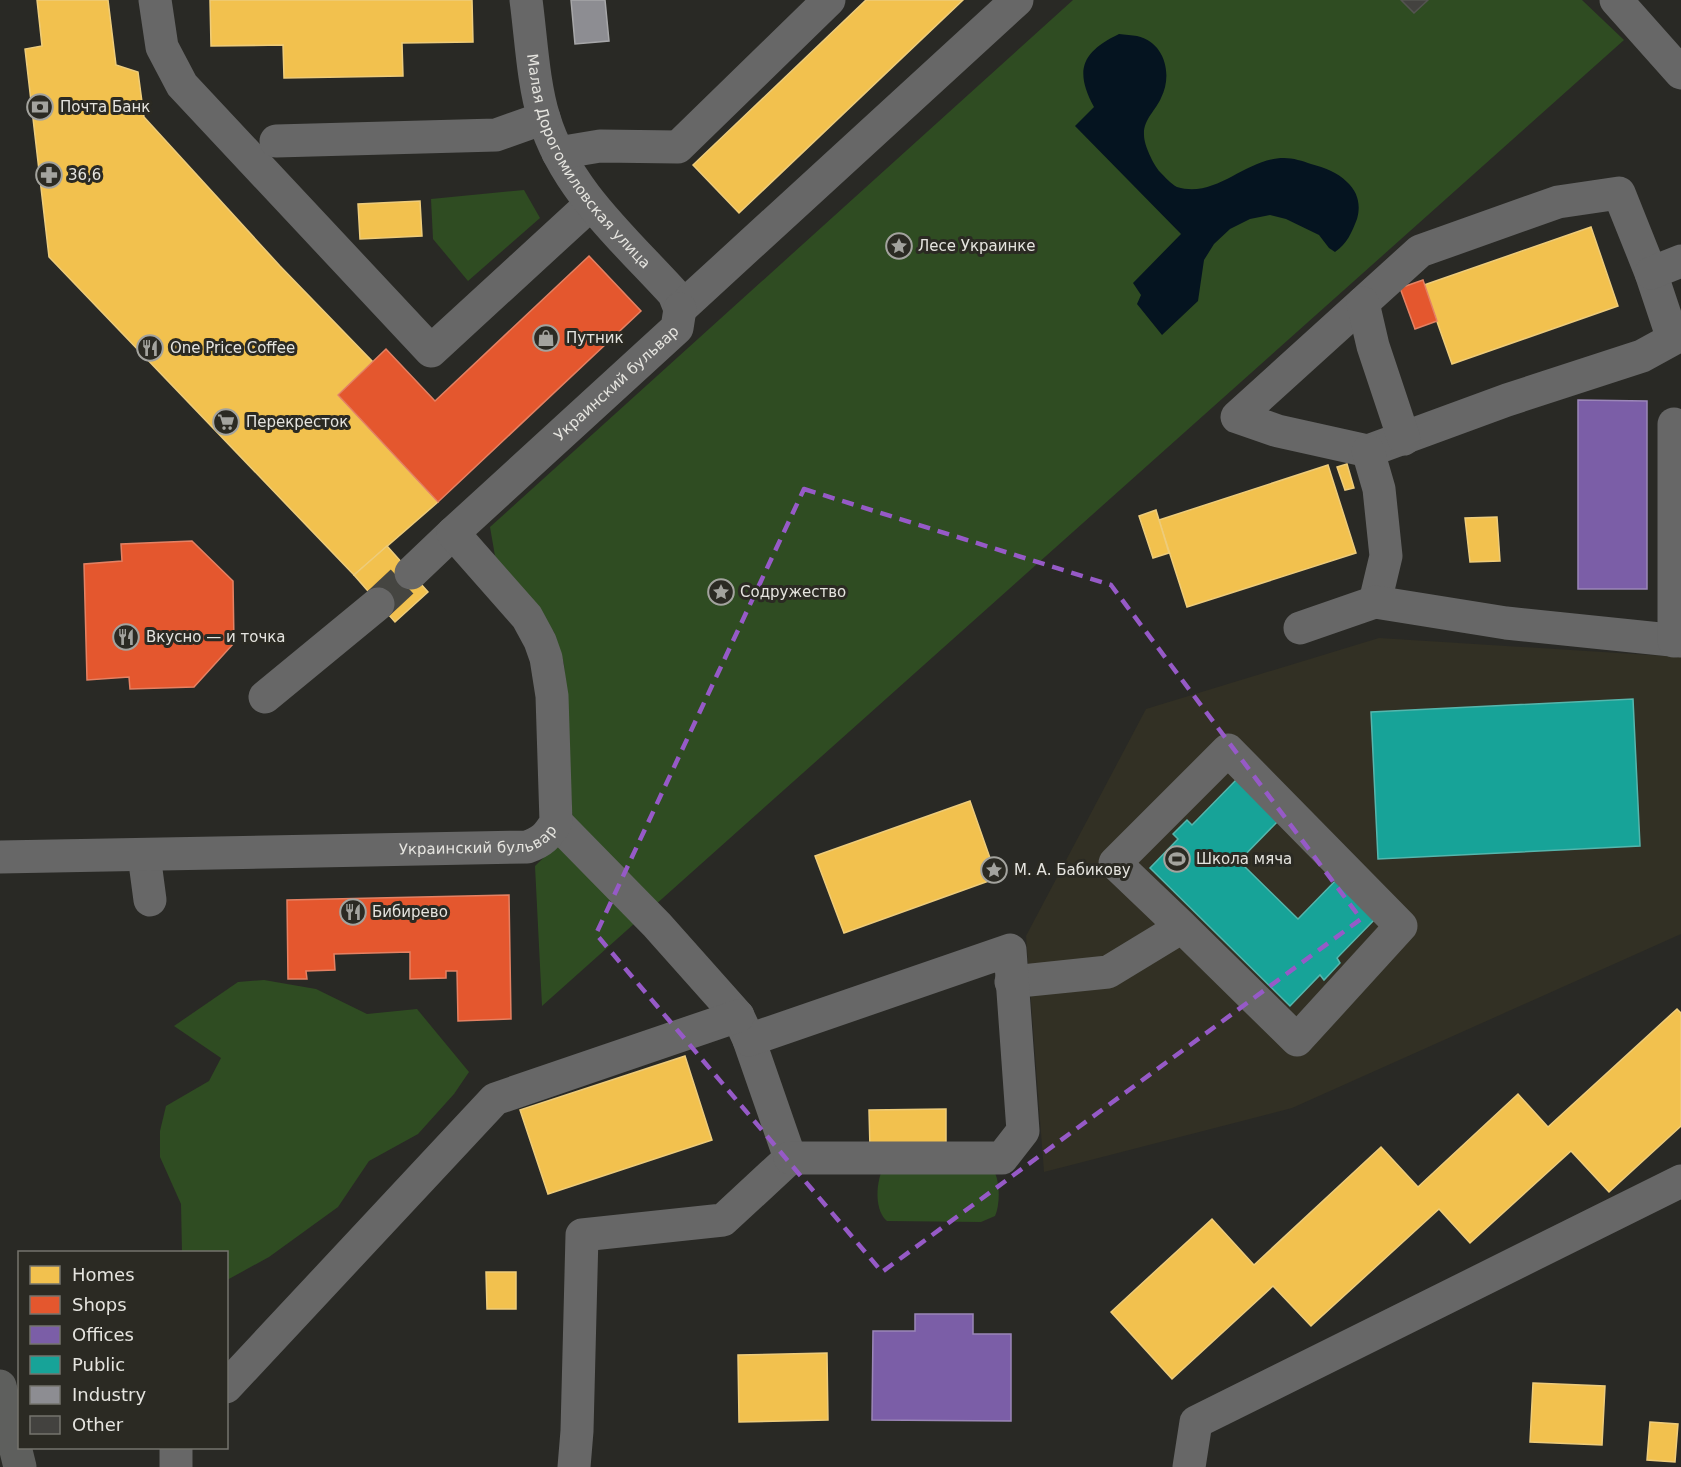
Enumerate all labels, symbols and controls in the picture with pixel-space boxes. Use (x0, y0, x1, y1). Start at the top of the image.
street label: Малая Дорогомиловская улица (523, 52, 654, 272)
bank icon: Почта Банк (25, 92, 55, 122)
place label: Почта Банк (60, 98, 150, 116)
pharmacy icon: 36,6 (34, 160, 64, 190)
place label: 36,6 (68, 166, 101, 184)
place icon: Лесе Украинке (884, 231, 914, 261)
place label: Лесе Украинке (918, 237, 1036, 255)
street label: Украинский бульвар (551, 322, 682, 445)
shop icon: Путник (531, 323, 561, 353)
place label: Путник (566, 329, 624, 347)
restaurant icon: One Price Coffee (135, 333, 165, 363)
place label: One Price Coffee (170, 339, 295, 357)
supermarket icon: Перекресток (211, 407, 241, 437)
place label: Перекресток (246, 413, 348, 431)
place icon: Содружество (706, 577, 736, 607)
place label: Содружество (740, 583, 846, 601)
restaurant icon: Вкусно — и точка (111, 622, 141, 652)
place label: Вкусно — и точка (146, 628, 286, 646)
street label: Украинский бульвар (399, 821, 561, 858)
sports icon: Школа мяча (1162, 844, 1192, 874)
place label: Школа мяча (1196, 850, 1292, 868)
place icon: М. А. Бабикову (979, 855, 1009, 885)
place label: М. А. Бабикову (1014, 861, 1131, 879)
restaurant icon: Бибирево (338, 897, 368, 927)
place label: Бибирево (372, 903, 448, 921)
legend (18, 1251, 228, 1449)
text: Homes (72, 1264, 135, 1285)
text: Shops (72, 1294, 127, 1315)
text: Offices (72, 1324, 134, 1345)
text: Public (72, 1354, 125, 1375)
text: Industry (72, 1384, 146, 1405)
text: Other (72, 1414, 124, 1435)

